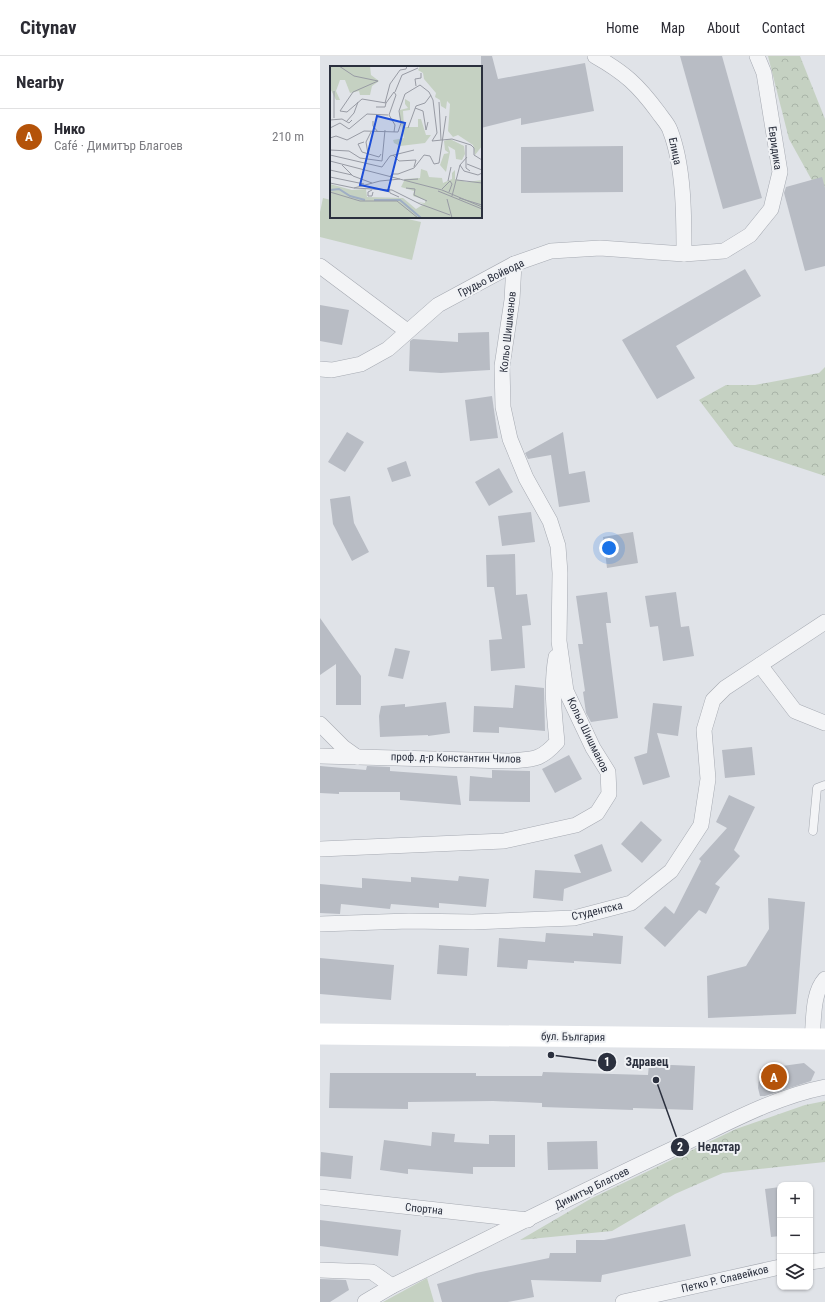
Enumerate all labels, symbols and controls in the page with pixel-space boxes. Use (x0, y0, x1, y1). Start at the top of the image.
text: Citynav (20, 16, 77, 39)
text: Home (606, 20, 639, 36)
text: Map (661, 20, 685, 36)
text: About (707, 20, 740, 36)
text: Contact (762, 20, 805, 36)
inset map (330, 66, 482, 218)
text: Nearby (16, 72, 64, 92)
text: Нико (54, 120, 85, 138)
street label: Евридика (765, 125, 785, 171)
text: A (25, 129, 33, 144)
text: 210 m (272, 129, 304, 144)
street label: Елица (666, 136, 684, 166)
text: Café · Димитър Благоев (54, 138, 183, 153)
street label: Грудьо Войвода (456, 256, 526, 300)
street label: Кольо Шишманов (497, 291, 519, 373)
your location (599, 538, 619, 558)
street label: Кольо Шишманов (564, 695, 612, 775)
street label: проф. д-р Константин Чилов (391, 750, 521, 766)
street label: Студентска (570, 899, 624, 923)
street label: бул. България (541, 1030, 605, 1044)
callout: Здравец (597, 1050, 676, 1074)
text: 1 (604, 1055, 610, 1069)
text: Здравец (626, 1055, 669, 1069)
pin: A (761, 1062, 787, 1092)
callout: Недстар (670, 1135, 748, 1159)
text: 2 (677, 1140, 683, 1154)
text: Недстар (698, 1140, 740, 1154)
street label: Димитър Благоев (553, 1164, 631, 1212)
map controls (777, 1182, 813, 1290)
button: + (777, 1182, 813, 1218)
street label: Спортна (404, 1201, 444, 1217)
button: − (777, 1218, 813, 1254)
button: layers (777, 1254, 813, 1290)
street label: Петко Р. Славейков (680, 1263, 770, 1295)

